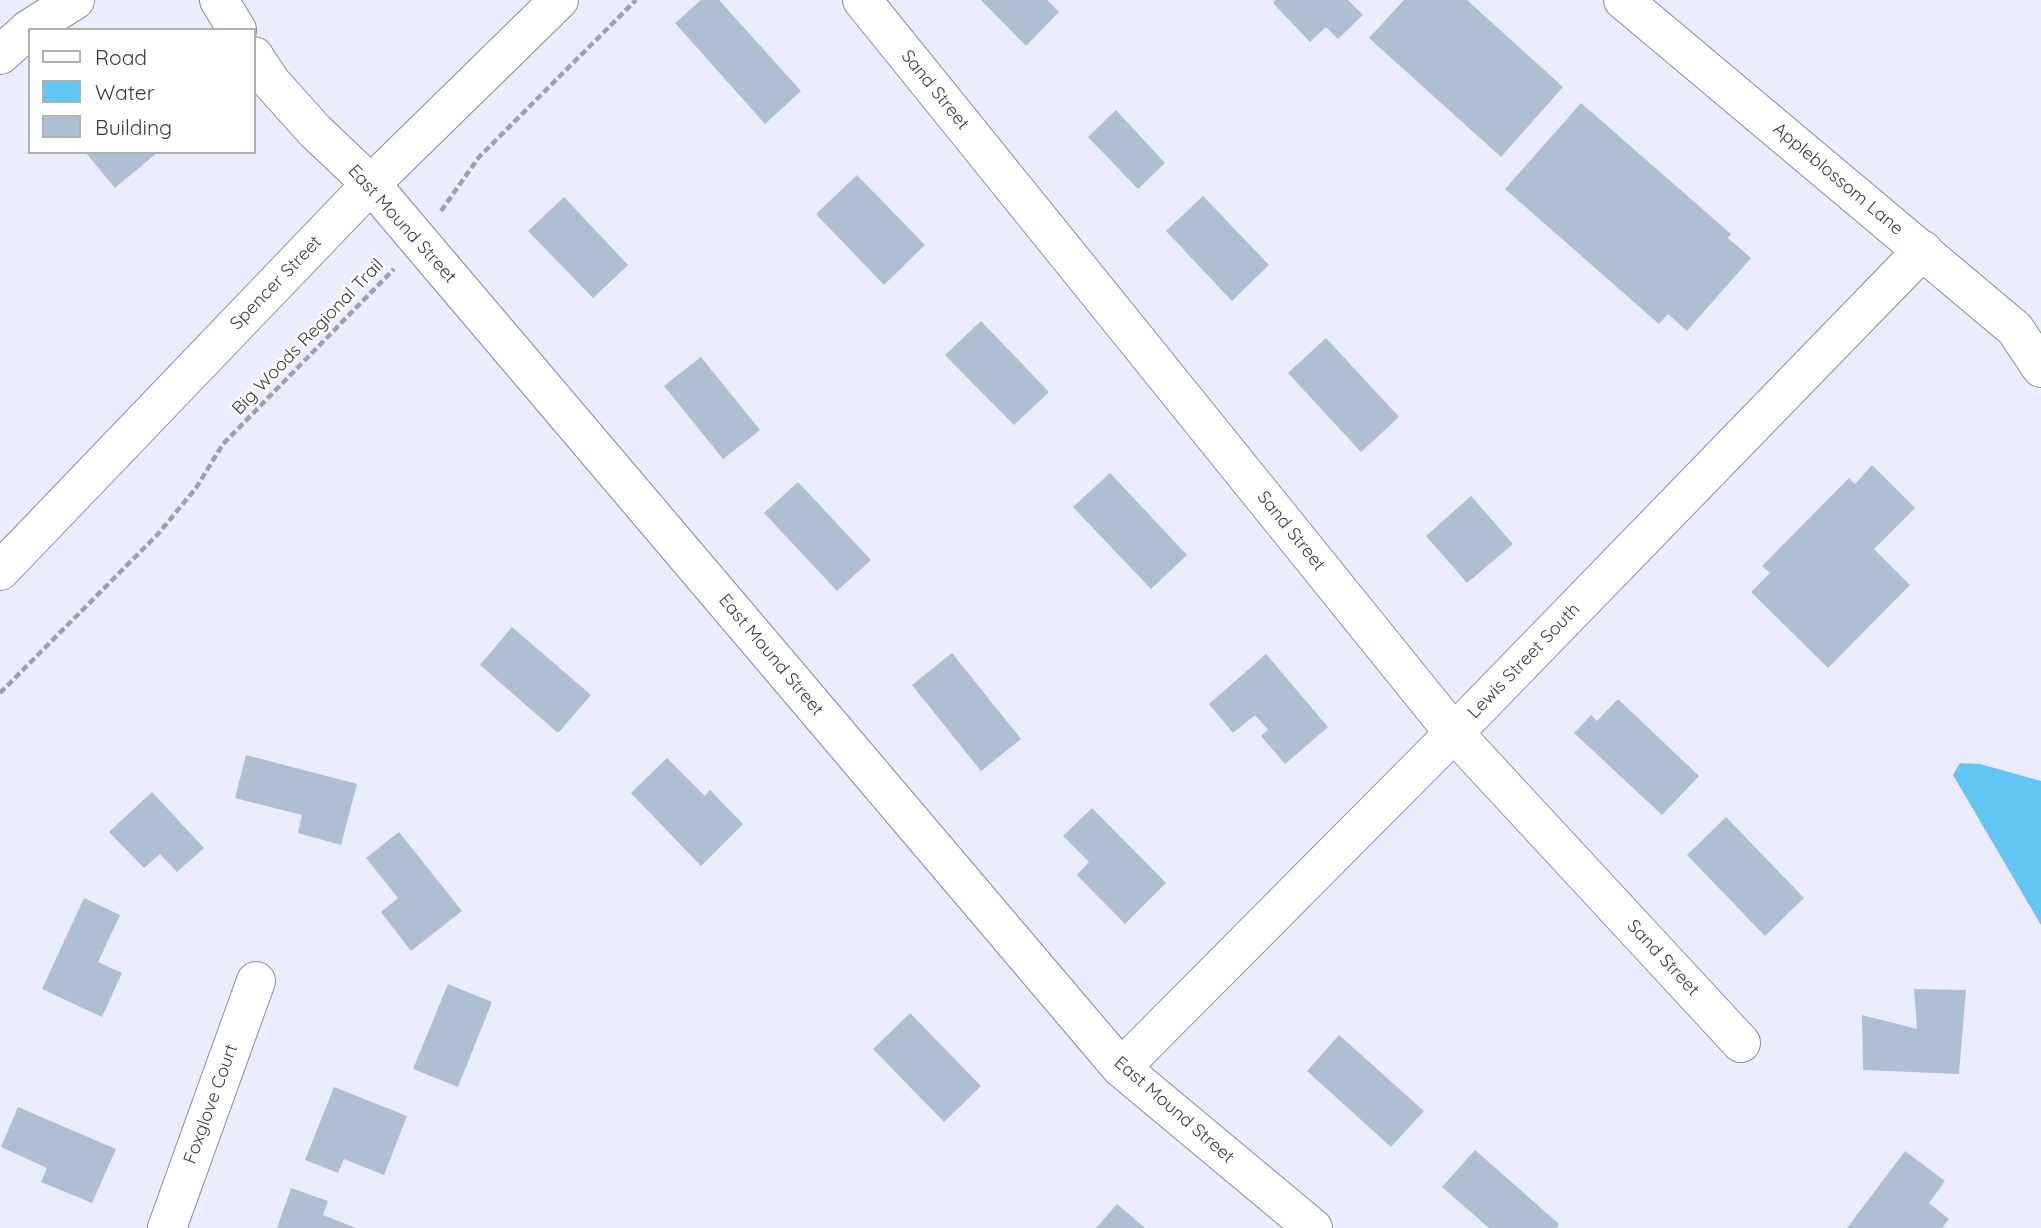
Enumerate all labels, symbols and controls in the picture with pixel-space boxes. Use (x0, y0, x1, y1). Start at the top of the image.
legend (28, 28, 256, 154)
text: Road (95, 44, 147, 70)
street label: Sand Street (896, 46, 974, 134)
text: Water (95, 79, 155, 105)
text: Building (95, 114, 172, 140)
street label: Appleblossom Lane (1768, 118, 1908, 240)
street label: East Mound Street (343, 160, 461, 288)
street label: Spencer Street (226, 232, 326, 334)
street label: Big Woods Regional Trail (228, 254, 388, 420)
street label: Sand Street (1252, 487, 1330, 575)
street label: East Mound Street (714, 590, 828, 720)
street label: Lewis Street South (1463, 599, 1585, 723)
street label: Sand Street (1622, 915, 1704, 1001)
street label: Foxglove Court (179, 1041, 243, 1167)
street label: East Mound Street (1110, 1052, 1238, 1168)

